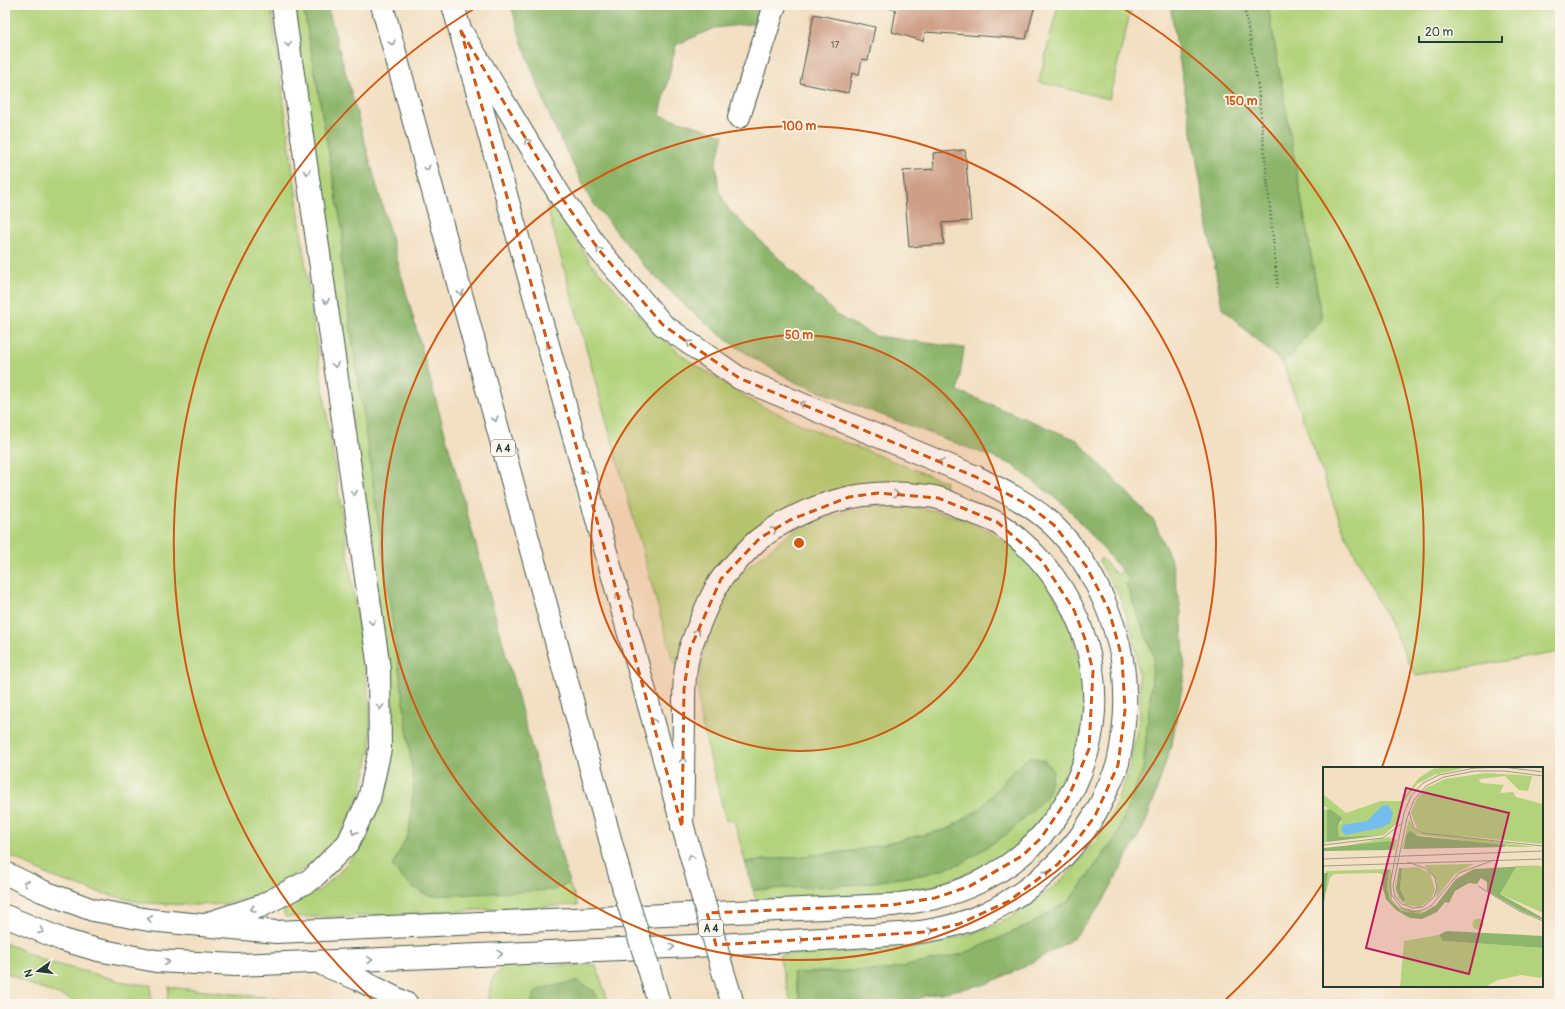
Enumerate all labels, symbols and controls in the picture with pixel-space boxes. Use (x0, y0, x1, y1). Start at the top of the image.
scale bar (1419, 18, 1502, 44)
text: 20 m (1425, 25, 1454, 40)
one-way arrow (388, 39, 396, 46)
house number: 17 (831, 40, 839, 51)
one-way arrow (283, 41, 292, 47)
text: 150 m (1225, 94, 1258, 109)
text: 100 m (782, 119, 817, 134)
one-way arrow (525, 138, 532, 145)
one-way arrow (422, 165, 430, 171)
one-way arrow (302, 169, 311, 175)
one-way arrow (597, 247, 604, 254)
one-way arrow (456, 290, 465, 297)
one-way arrow (321, 298, 330, 304)
text: 50 m (785, 328, 813, 343)
one-way arrow (686, 341, 693, 348)
one-way arrow (544, 342, 553, 349)
one-way arrow (330, 362, 339, 368)
one-way arrow (799, 401, 807, 409)
one-way arrow (490, 415, 499, 422)
road number: A 4 (491, 440, 515, 456)
one-way arrow (937, 459, 944, 467)
one-way arrow (579, 468, 588, 475)
one-way arrow (893, 489, 899, 498)
one-way arrow (349, 490, 358, 497)
one-way arrow (769, 527, 776, 534)
centre of rings (792, 536, 806, 550)
one-way arrow (614, 593, 623, 600)
one-way arrow (367, 619, 376, 625)
one-way arrow (692, 628, 700, 635)
one-way arrow (376, 704, 384, 710)
one-way arrow (649, 718, 658, 725)
one-way arrow (679, 757, 687, 763)
inset map (1323, 767, 1543, 987)
one-way arrow (351, 828, 359, 835)
one-way arrow (687, 854, 696, 861)
one-way arrow (1041, 871, 1049, 878)
one-way arrow (23, 881, 30, 888)
one-way arrow (249, 904, 256, 913)
one-way arrow (147, 915, 153, 924)
road number: A 4 (699, 920, 723, 936)
one-way arrow (36, 926, 44, 934)
one-way arrow (928, 927, 934, 935)
one-way arrow (799, 936, 805, 945)
one-way arrow (669, 942, 675, 951)
one-way arrow (497, 950, 503, 958)
north arrow (18, 951, 58, 991)
one-way arrow (367, 955, 373, 964)
one-way arrow (164, 957, 170, 966)
text: N (21, 968, 36, 978)

